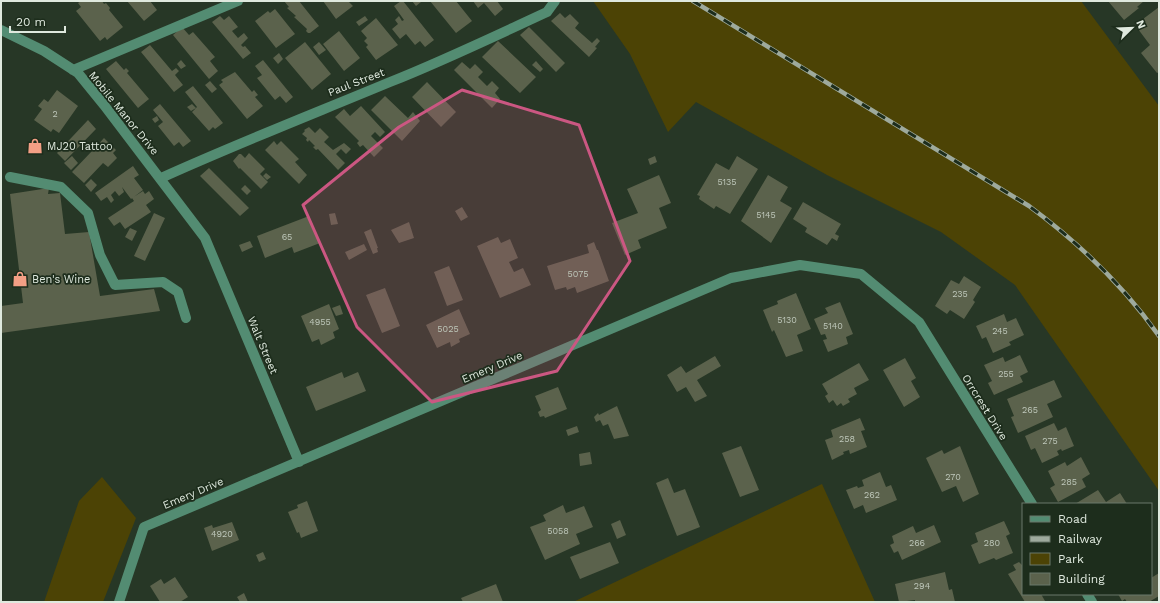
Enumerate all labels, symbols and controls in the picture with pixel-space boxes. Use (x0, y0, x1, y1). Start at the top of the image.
scale bar (10, 8, 65, 34)
north arrow (1112, 8, 1152, 48)
text: 20 m (16, 15, 46, 29)
text: N (1133, 18, 1148, 31)
street label: Paul Street (326, 66, 387, 99)
street label: Mobile Manor Drive (86, 69, 161, 158)
house number: 2 (52, 109, 58, 119)
shop icon: MJ20 Tattoo (26, 137, 44, 155)
place label: MJ20 Tattoo (47, 140, 113, 153)
house number: 5135 (717, 177, 737, 187)
house number: 5145 (756, 210, 776, 220)
house number: 65 (282, 232, 292, 242)
house number: 5075 (568, 269, 588, 279)
shop icon: Ben's Wine (11, 270, 29, 288)
place label: Ben's Wine (32, 273, 90, 286)
house number: 235 (952, 289, 968, 299)
street label: Walt Street (245, 315, 281, 376)
house number: 5130 (777, 315, 797, 325)
house number: 4955 (309, 317, 331, 327)
house number: 5140 (823, 321, 843, 331)
house number: 5025 (437, 324, 459, 334)
house number: 245 (992, 326, 1008, 336)
street label: Emery Drive (460, 349, 525, 386)
house number: 255 (998, 369, 1014, 379)
street label: Orrcrest Drive (959, 372, 1010, 443)
house number: 265 (1022, 405, 1038, 415)
house number: 258 (839, 434, 855, 444)
house number: 275 (1042, 436, 1058, 446)
house number: 270 (945, 472, 961, 482)
street label: Emery Drive (161, 475, 226, 512)
house number: 285 (1061, 477, 1077, 487)
house number: 262 (864, 490, 880, 500)
legend (1022, 503, 1152, 595)
text: Road (1058, 512, 1087, 526)
house number: 5058 (547, 526, 569, 536)
house number: 4920 (211, 529, 233, 539)
text: Railway (1058, 532, 1103, 546)
house number: 266 (909, 538, 925, 548)
house number: 280 (984, 538, 1001, 548)
text: Park (1058, 552, 1084, 566)
text: Building (1058, 572, 1105, 586)
house number: 294 (914, 581, 931, 591)

